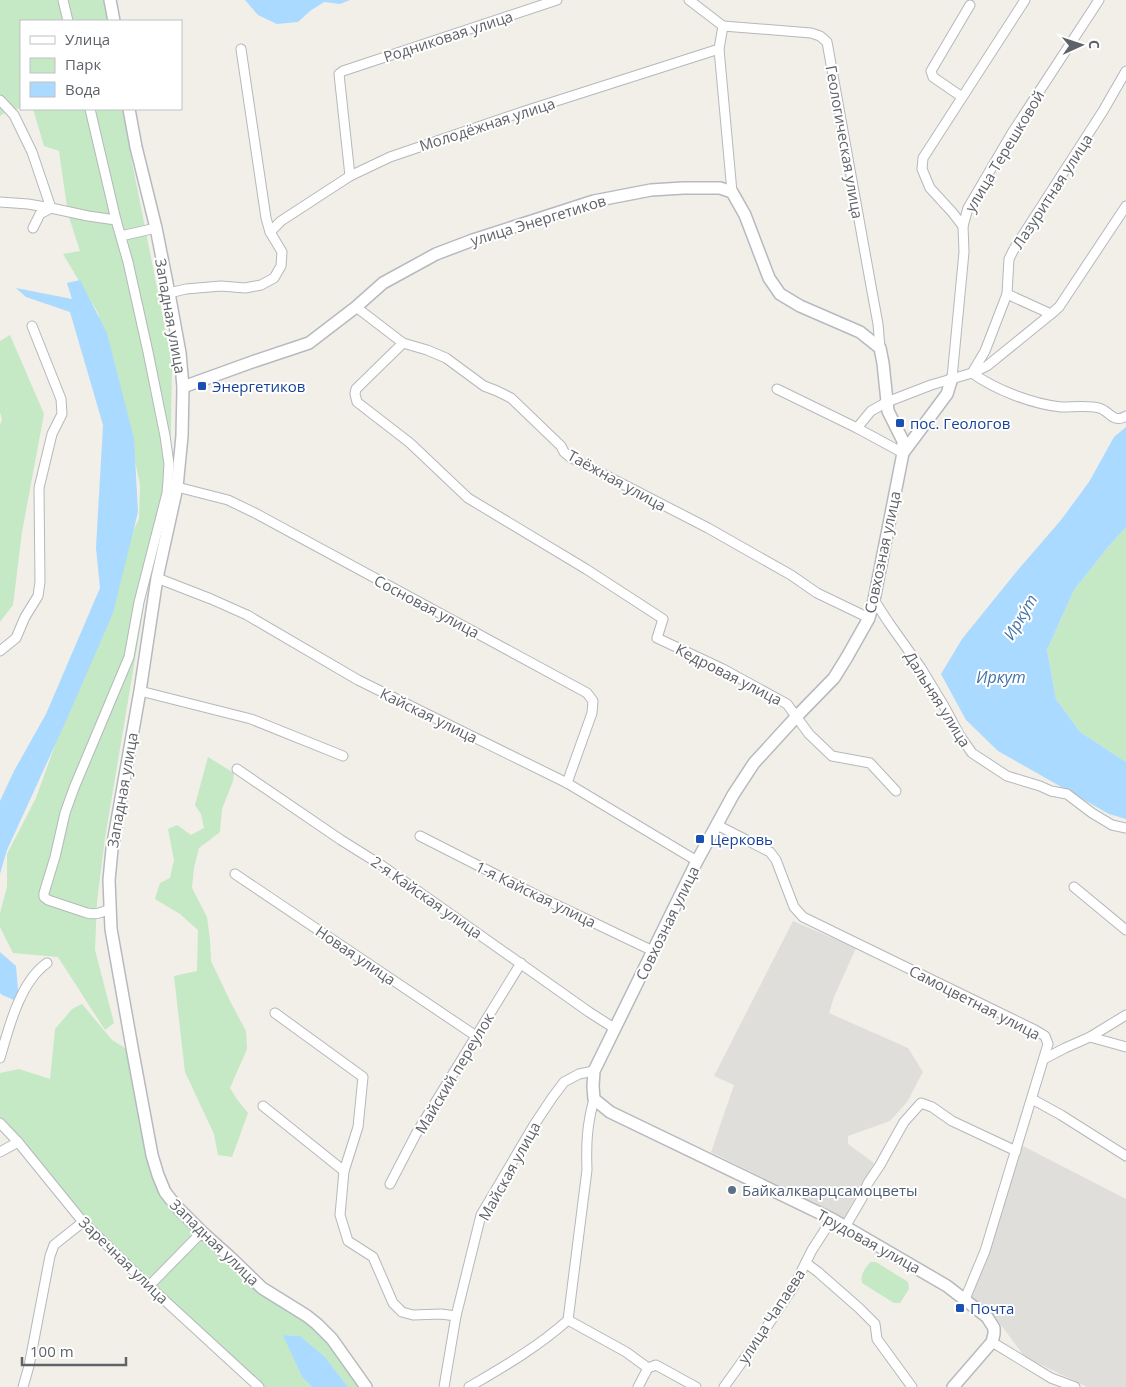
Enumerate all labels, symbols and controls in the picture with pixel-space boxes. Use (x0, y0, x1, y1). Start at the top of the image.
street label: Родниковая улица (381, 6, 515, 66)
legend (20, 20, 182, 110)
north arrow (1056, 20, 1106, 70)
text: Улица (65, 29, 110, 49)
text: С (1085, 39, 1104, 49)
text: Парк (65, 54, 101, 74)
street label: Геологическая улица (822, 64, 868, 220)
text: Вода (65, 79, 101, 99)
street label: улица Терешковой (960, 86, 1048, 216)
street label: Молодёжная улица (417, 93, 557, 155)
street label: Лазуритная улица (1007, 130, 1097, 252)
street label: улица Энергетиков (468, 190, 608, 250)
street label: Западная улица (151, 257, 191, 375)
place label: Энергетиков (212, 376, 305, 396)
marker: Энергетиков (196, 380, 208, 392)
place label: пос. Геологов (910, 413, 1010, 433)
marker: пос. Геологов (894, 417, 906, 429)
street label: Таёжная улица (564, 445, 670, 515)
street label: Совхозная улица (859, 489, 905, 615)
street label: Сосновая улица (371, 570, 483, 642)
water label: Ирку́т (998, 590, 1042, 644)
street label: Кедровая улица (672, 639, 786, 709)
street label: Дальняя улица (901, 647, 975, 751)
water label: Иркут (976, 666, 1026, 688)
street label: Кайская улица (377, 683, 481, 747)
street label: Западная улица (102, 731, 142, 849)
place label: Церковь (710, 829, 773, 849)
marker: Церковь (694, 833, 706, 845)
street label: 2-я Кайская улица (367, 851, 487, 943)
street label: 1-я Кайская улица (473, 856, 599, 932)
street label: Совхозная улица (631, 863, 703, 983)
street label: Новая улица (312, 921, 400, 989)
street label: Самоцветная улица (906, 960, 1044, 1044)
street label: Майский переулок (410, 1009, 498, 1137)
street label: Майская улица (474, 1118, 544, 1224)
place label: Байкалкварцсамоцветы (742, 1180, 918, 1200)
marker: Байкалкварцсамоцветы (726, 1184, 738, 1196)
street label: Западная улица (166, 1194, 264, 1290)
street label: Трудовая улица (814, 1204, 924, 1278)
street label: Заречная улица (75, 1212, 173, 1308)
street label: улица Чапаева (733, 1265, 809, 1367)
place label: Почта (970, 1298, 1014, 1318)
marker: Почта (954, 1302, 966, 1314)
scale bar (22, 1334, 126, 1366)
text: 100 m (30, 1341, 74, 1361)

